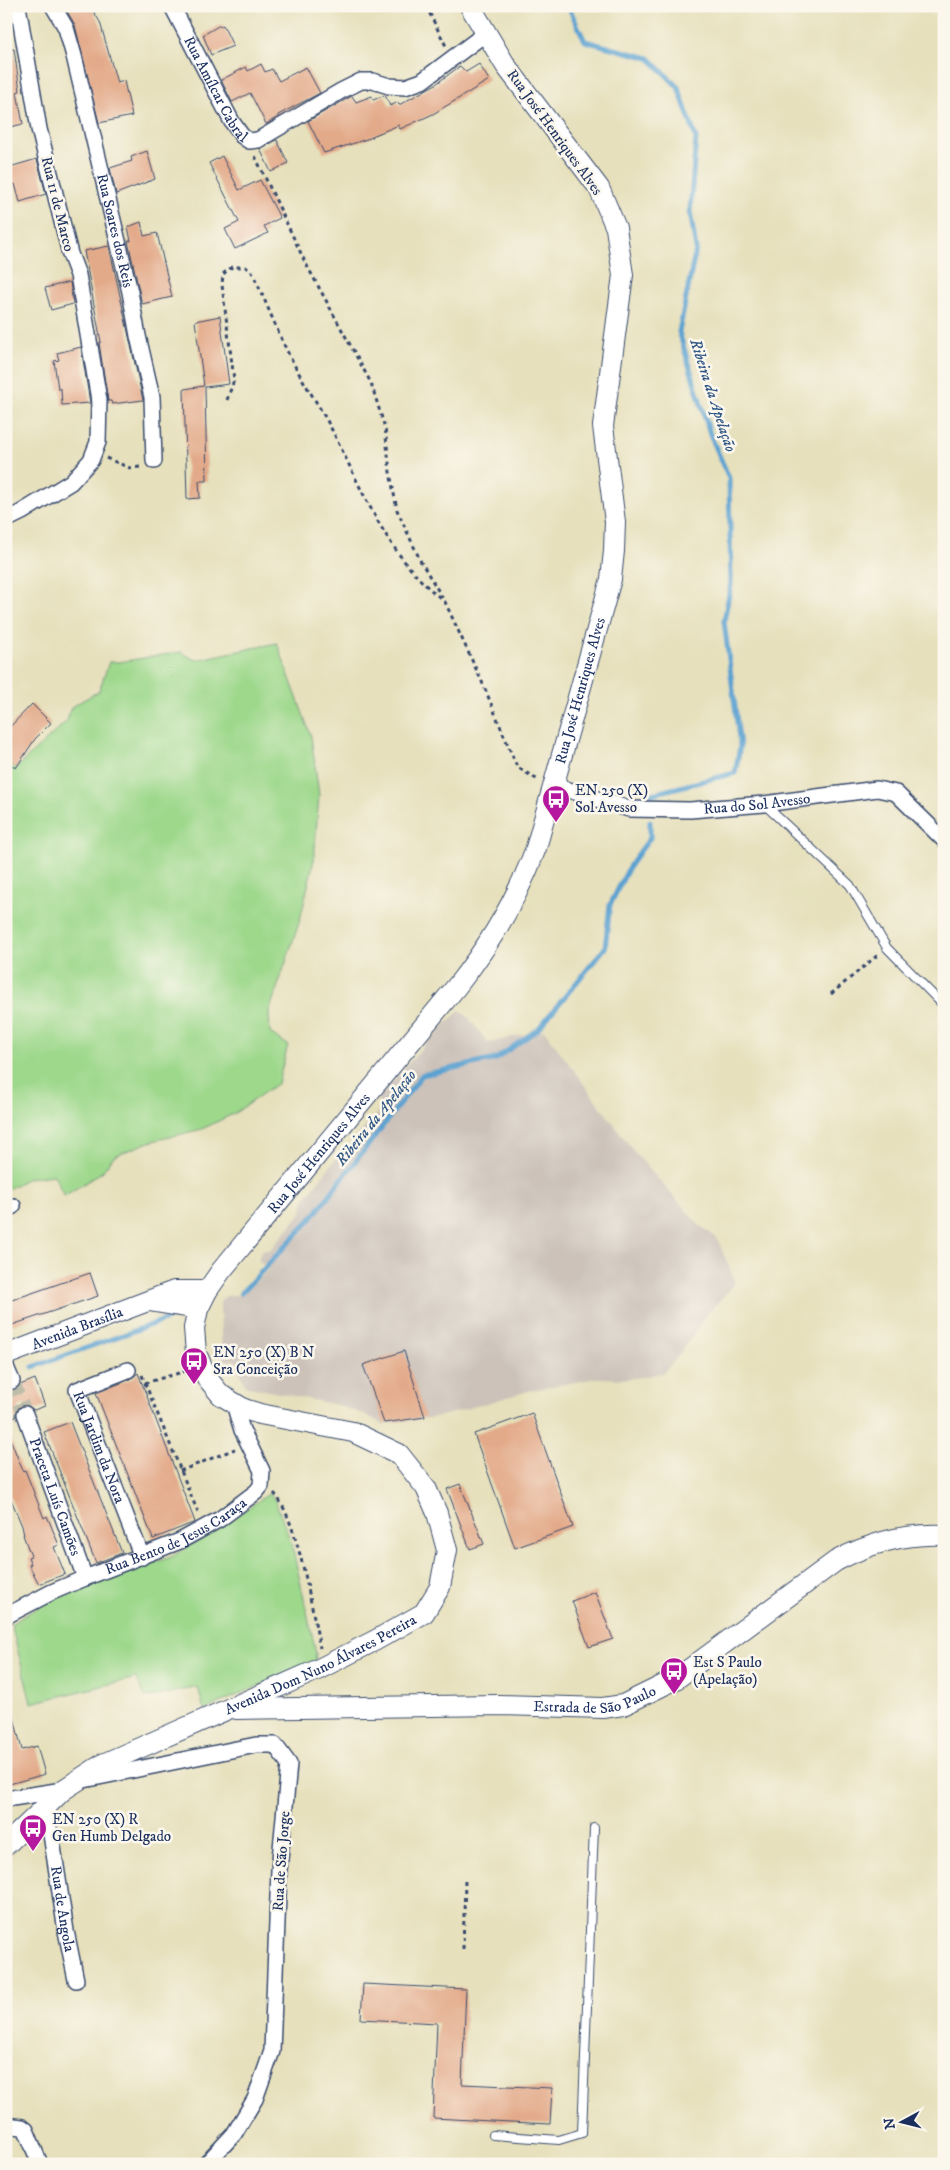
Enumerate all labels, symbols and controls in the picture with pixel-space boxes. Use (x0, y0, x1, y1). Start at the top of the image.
street label: Rua Amílcar Cabral (179, 33, 252, 147)
street label: Rua José Henriques Alves (503, 66, 607, 199)
street label: Rua 11 de Marco (37, 155, 79, 254)
street label: Rua Soares dos Reis (92, 172, 138, 289)
water label: Ribeira da Apelação (685, 335, 741, 454)
street label: Rua José Henriques Alves (551, 615, 610, 766)
place label: EN 250 (X) Sol Avesso (575, 781, 648, 817)
bus stop icon: EN 250 (X) Sol Avesso (541, 784, 571, 823)
street label: Rua do Sol Avesso (703, 789, 811, 819)
water label: Ribeira da Apelação (330, 1066, 421, 1170)
street label: Rua José Henriques Alves (264, 1089, 375, 1218)
street label: Avenida Brasília (29, 1302, 126, 1354)
place label: EN 250 (X) B N Sra Conceição (213, 1343, 314, 1379)
bus stop icon: EN 250 (X) B N Sra Conceição (179, 1346, 209, 1385)
street label: Rua Jardim da Nora (68, 1389, 129, 1507)
street label: Praceta Luís Camões (25, 1435, 85, 1558)
street label: Rua Bento de Jesus Caraça (102, 1493, 251, 1579)
street label: Avenida Dom Nuno Álvares Pereira (222, 1610, 420, 1719)
place label: Est S Paulo (Apelação) (693, 1653, 762, 1689)
bus stop icon: Est S Paulo (Apelação) (659, 1656, 689, 1695)
street label: Estrada de São Paulo (533, 1681, 659, 1718)
place label: EN 250 (X) R Gen Humb Delgado (52, 1810, 171, 1846)
street label: Rua de São Jorge (269, 1810, 294, 1912)
bus stop icon: EN 250 (X) R Gen Humb Delgado (18, 1813, 48, 1852)
street label: Rua de Angola (46, 1865, 79, 1954)
north arrow (878, 2098, 928, 2148)
text: N (880, 2116, 900, 2130)

